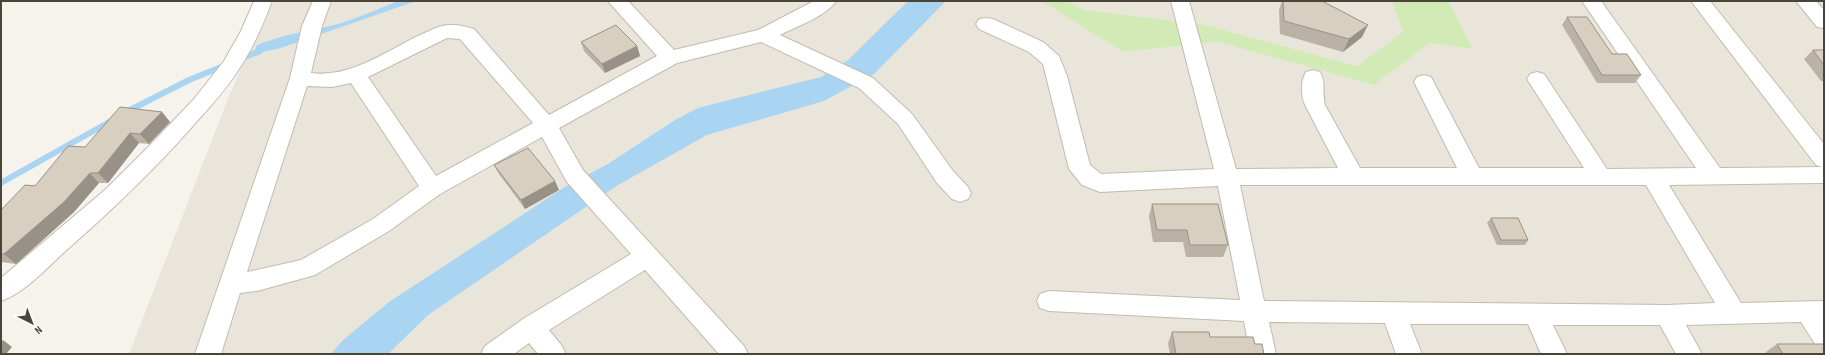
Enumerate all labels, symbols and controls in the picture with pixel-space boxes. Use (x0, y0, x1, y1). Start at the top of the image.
north arrow (12, 303, 52, 343)
text: N (32, 323, 45, 337)

